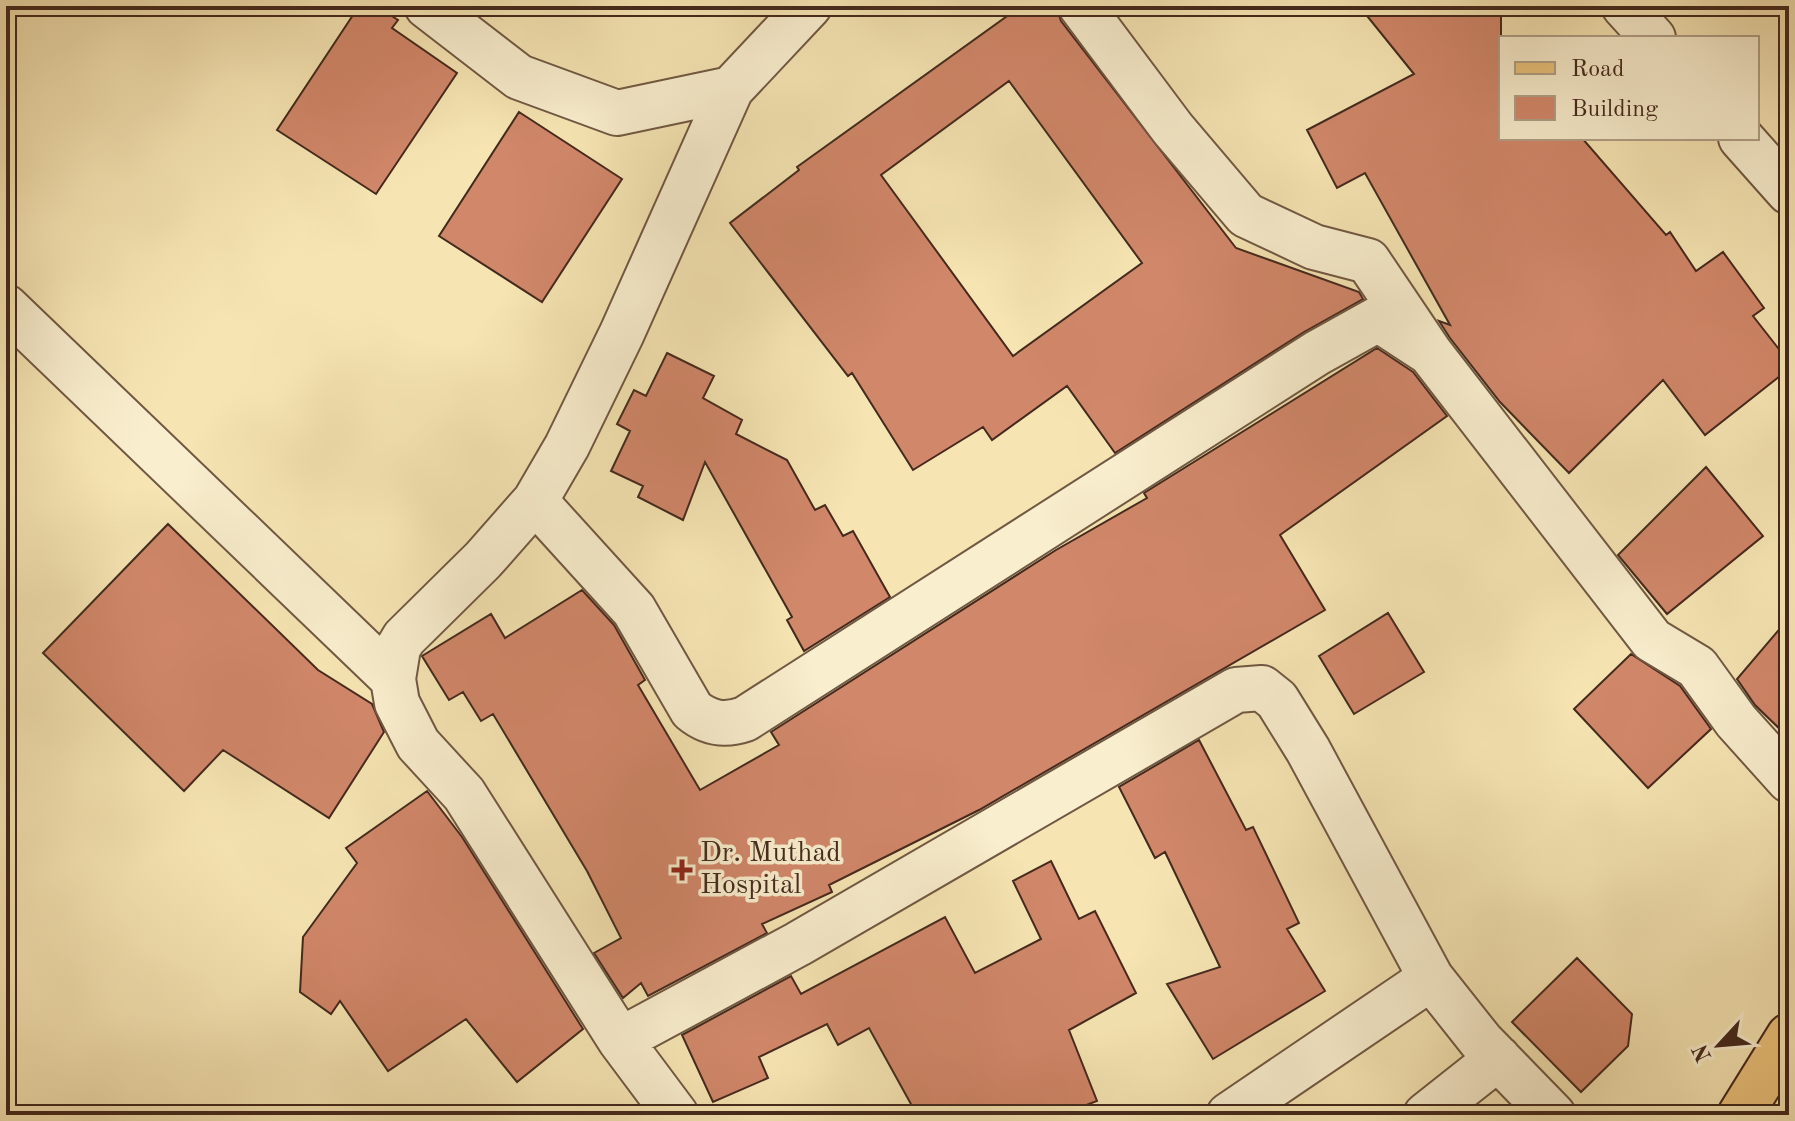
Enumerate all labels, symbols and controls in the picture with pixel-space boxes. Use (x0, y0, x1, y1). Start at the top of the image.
legend (1499, 36, 1759, 140)
text: Road (1571, 58, 1624, 82)
text: Building (1571, 98, 1658, 122)
place label: Dr. Muthad Hospital (700, 840, 841, 900)
marker: Dr. Muthad Hospital (671, 859, 693, 881)
north arrow (1679, 1005, 1759, 1085)
text: N (1689, 1040, 1716, 1065)

